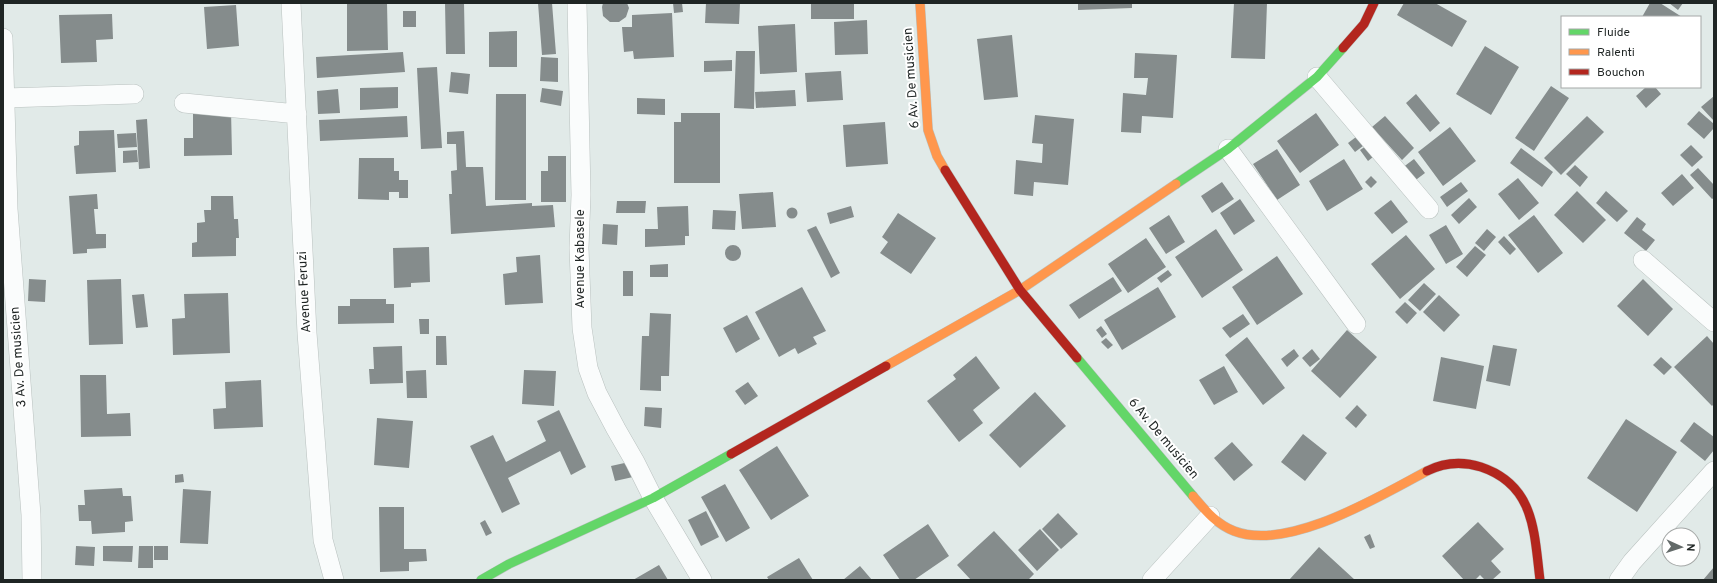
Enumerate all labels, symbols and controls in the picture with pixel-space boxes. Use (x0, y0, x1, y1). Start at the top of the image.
legend (1561, 16, 1701, 88)
text: Fluide (1597, 25, 1630, 41)
street label: 6 Av. De musicien (900, 27, 924, 129)
text: Ralenti (1597, 45, 1635, 61)
text: Bouchon (1597, 65, 1645, 81)
street label: Avenue Kabasele (573, 209, 589, 309)
street label: Avenue Feruzi (295, 251, 315, 333)
street label: 3 Av. De musicien (7, 306, 31, 408)
street label: 6 Av. De musicien (1124, 395, 1202, 483)
north arrow (1661, 527, 1701, 567)
text: N (1683, 543, 1697, 552)

